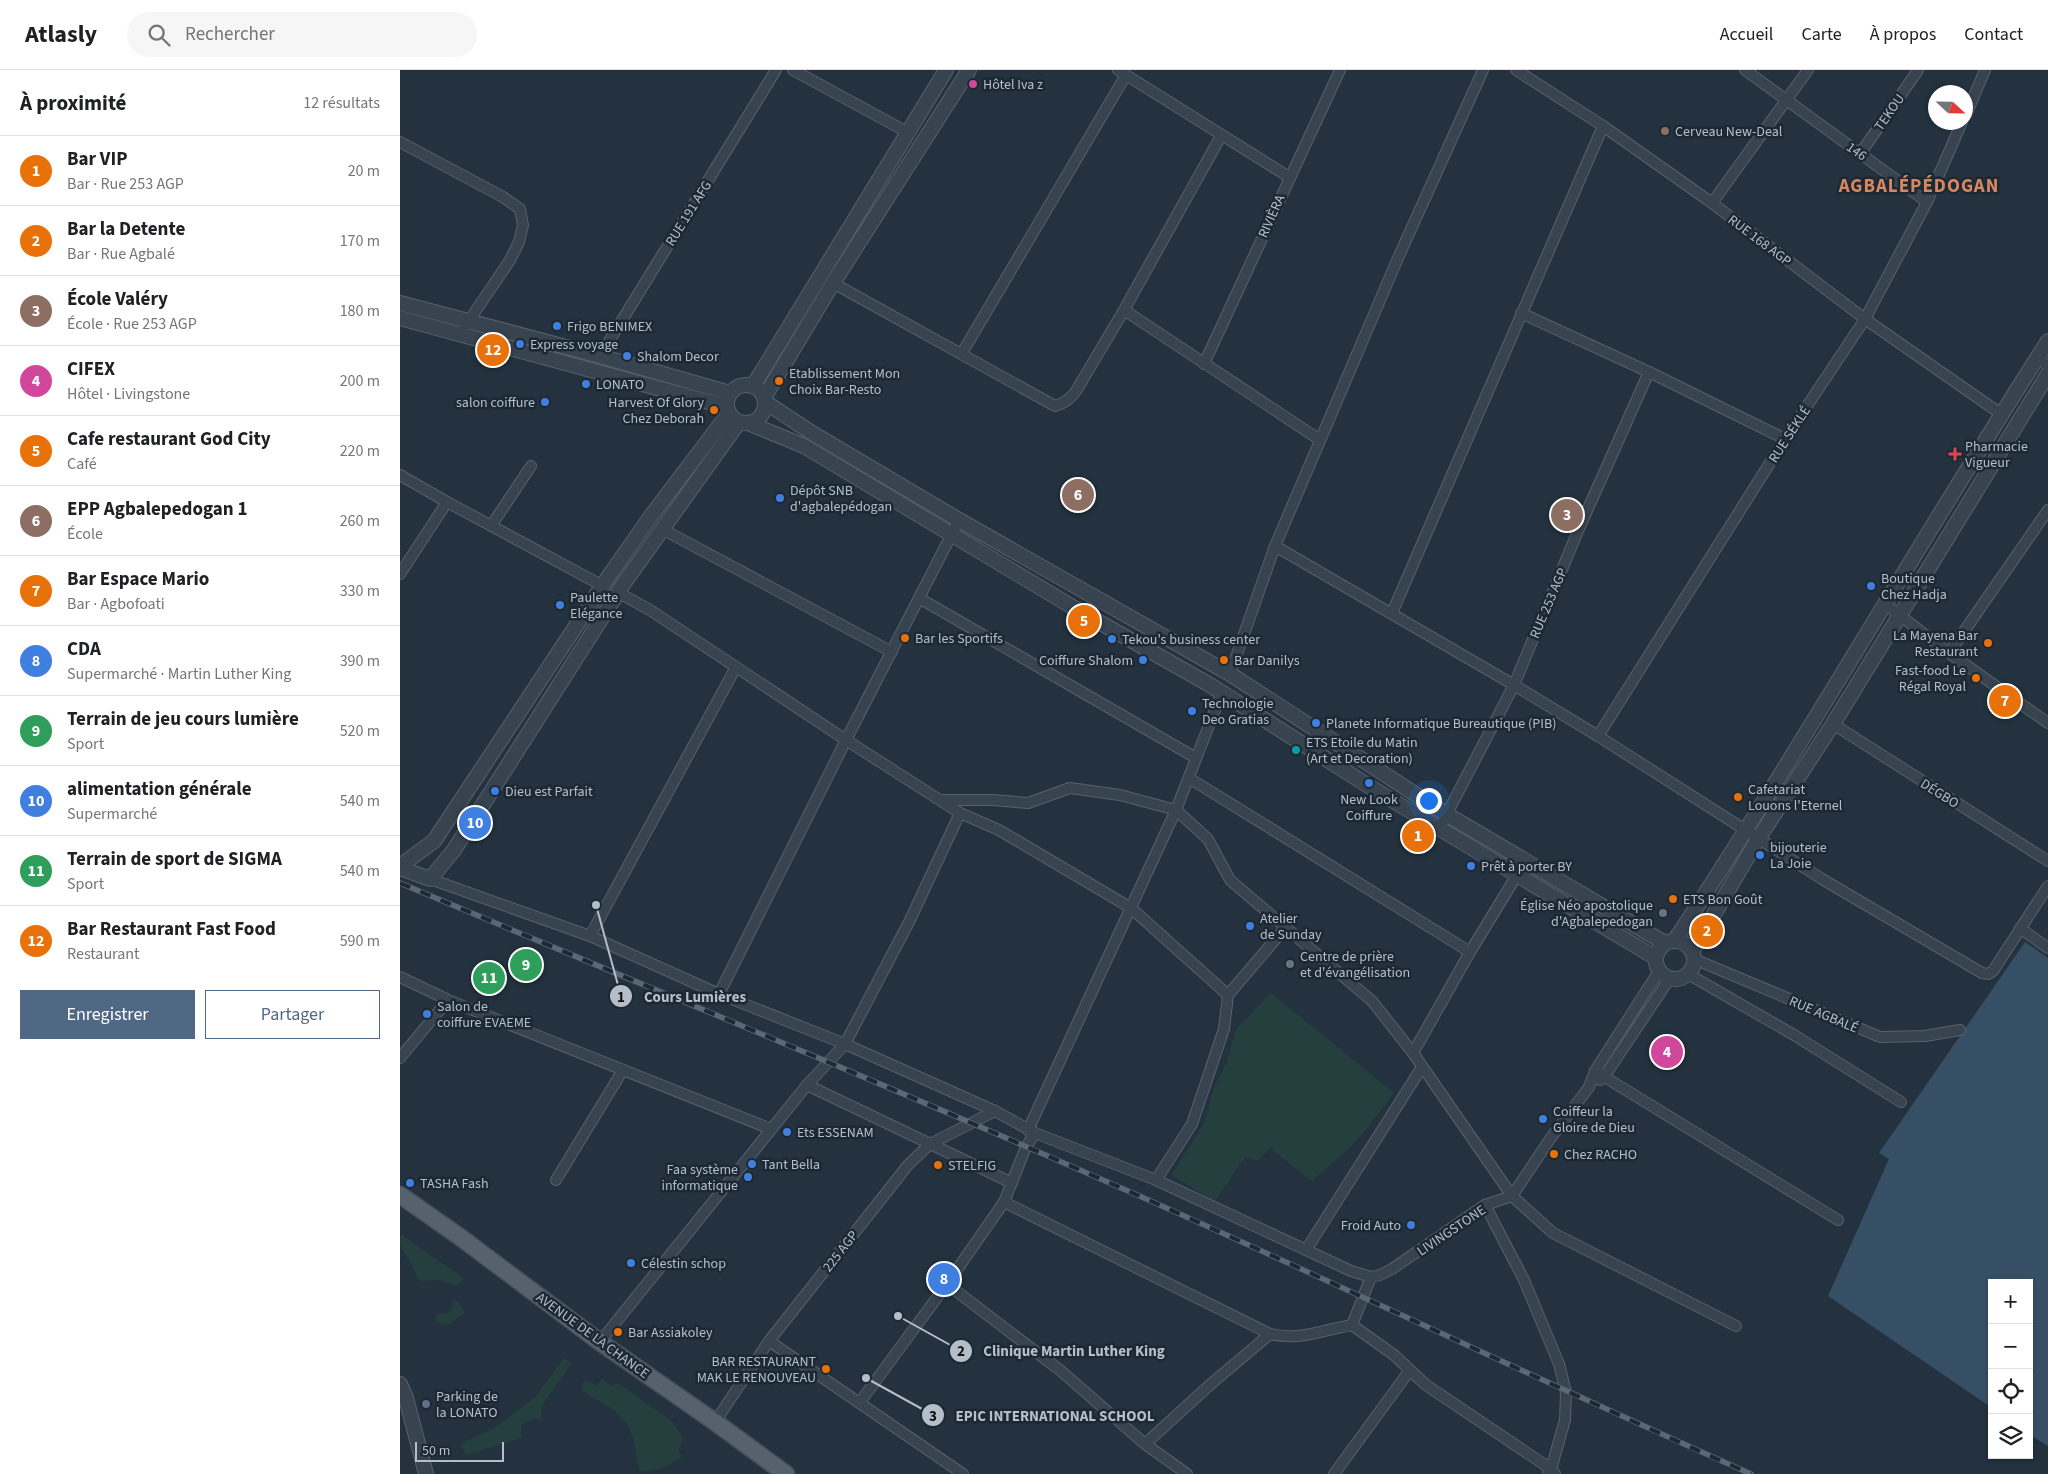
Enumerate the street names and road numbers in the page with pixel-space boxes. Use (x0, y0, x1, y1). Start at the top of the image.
street label: TEKOU (1870, 90, 1910, 135)
street label: 146 (1842, 138, 1871, 166)
street label: RUE 191 AFG (661, 177, 717, 250)
street label: RIVIÈRA (1254, 191, 1290, 241)
street label: RUE 168 AGP (1723, 210, 1795, 271)
street label: RUE SÉKLÉ (1764, 402, 1816, 467)
street label: RUE 253 AGP (1525, 565, 1573, 642)
street label: DÉGBO (1916, 774, 1963, 813)
street label: RUE AGBALÉ (1786, 991, 1861, 1038)
street label: LIVINGSTONE (1413, 1200, 1490, 1261)
street label: 225 AGP (818, 1227, 863, 1277)
street label: AVENUE DE LA CHANCE (532, 1288, 653, 1384)

